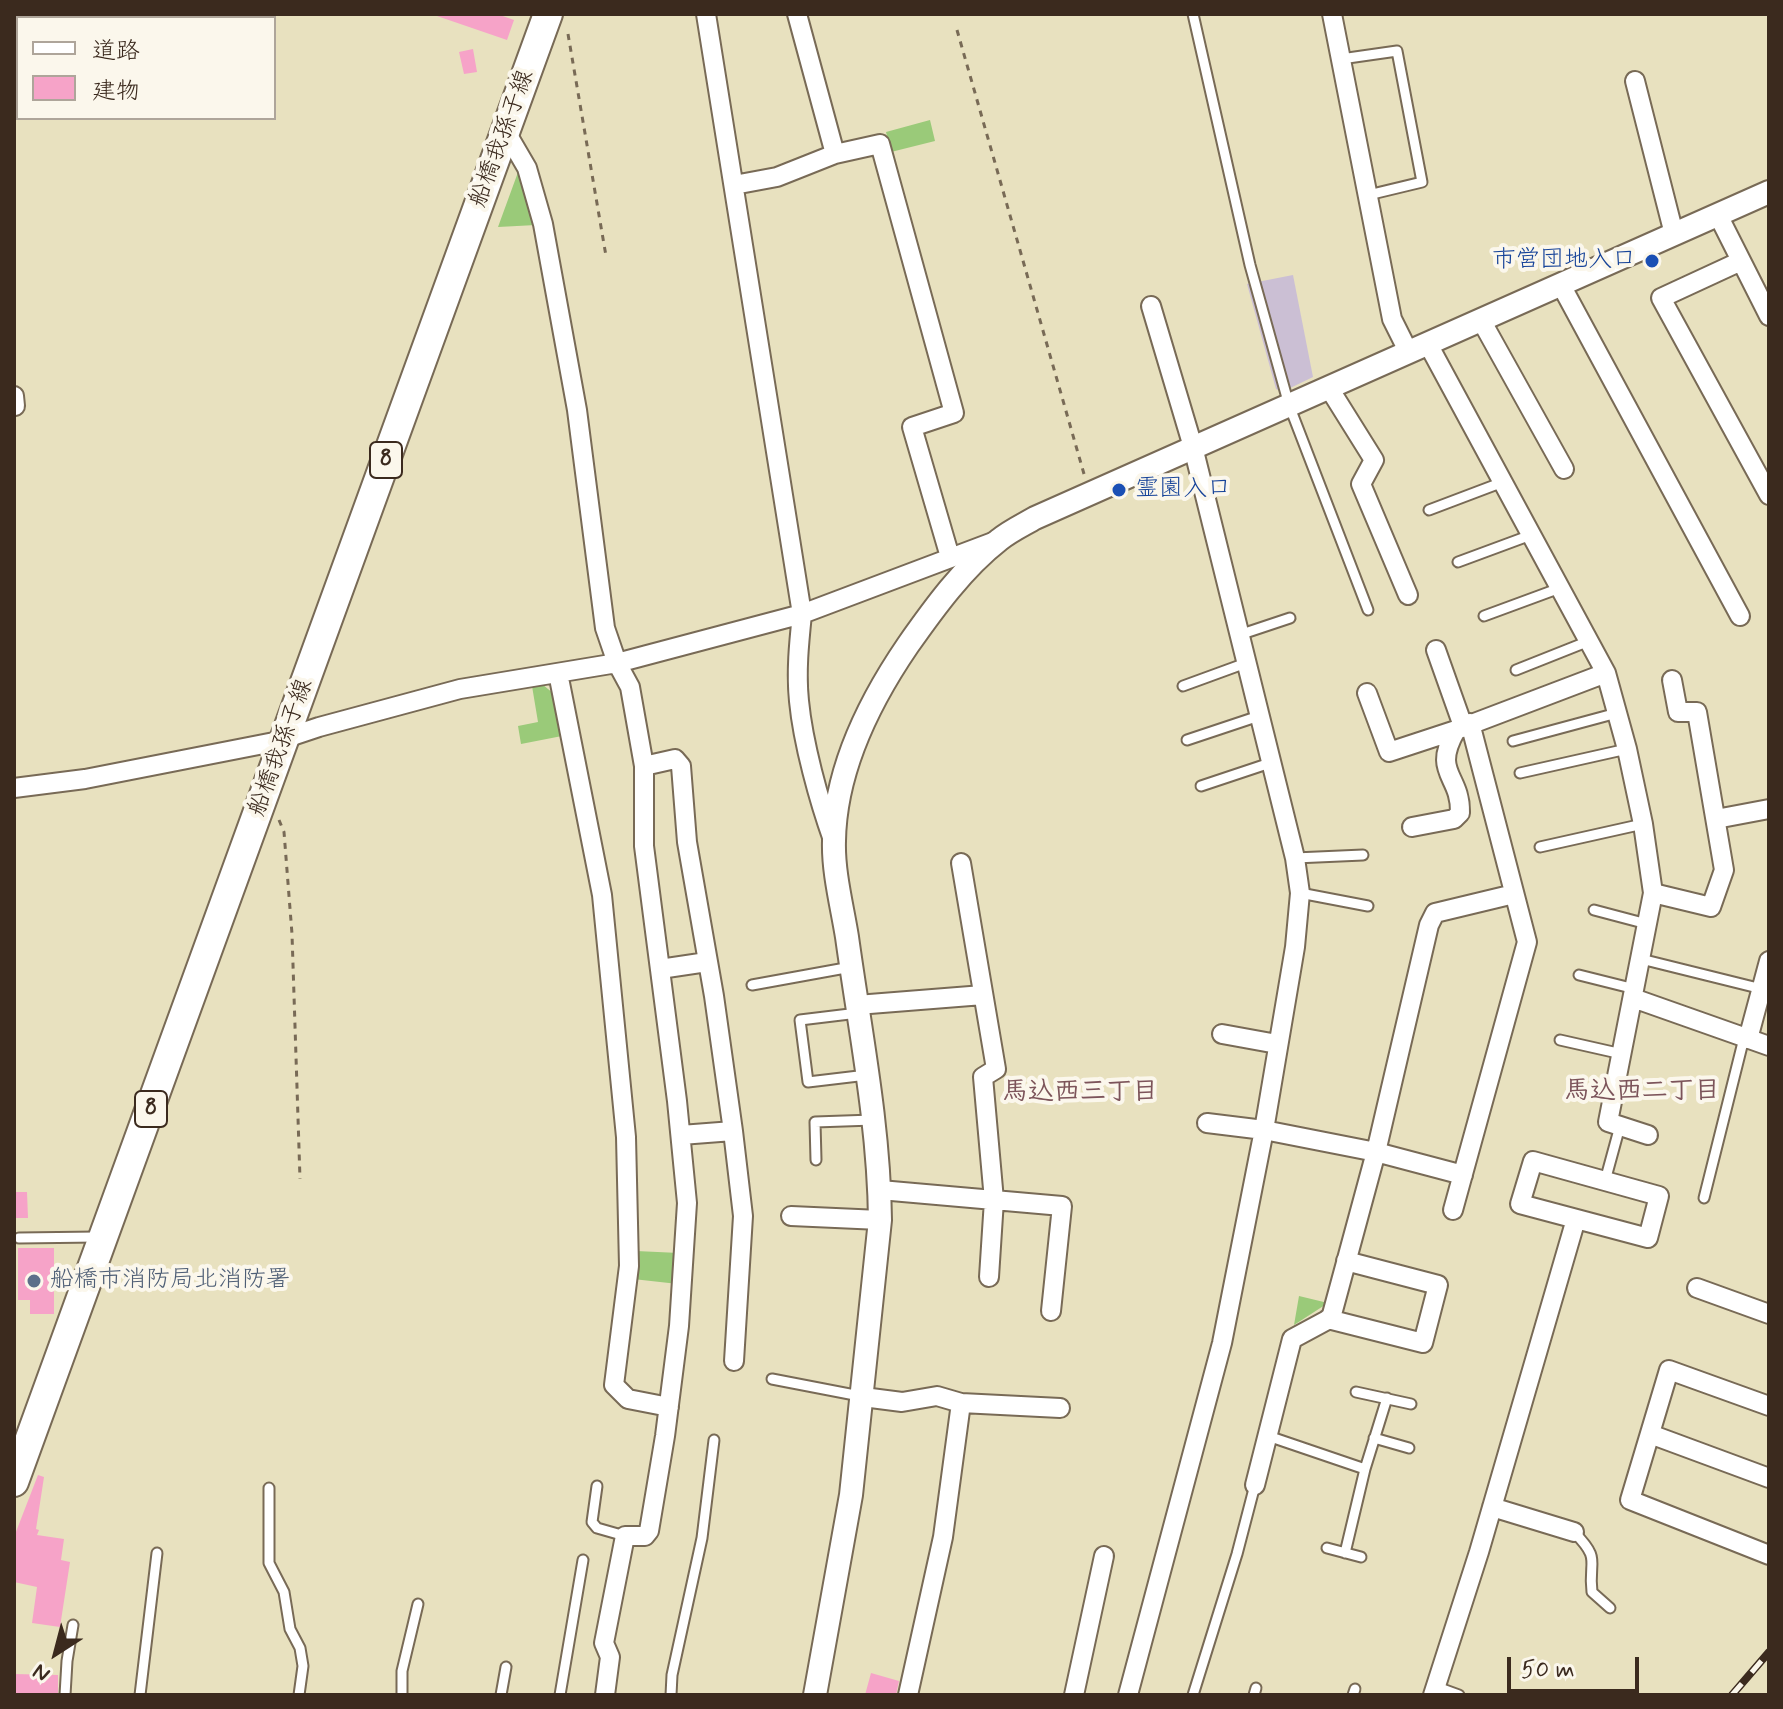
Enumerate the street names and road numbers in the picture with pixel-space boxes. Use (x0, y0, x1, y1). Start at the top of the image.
street label: 船橋我孫子線 (465, 66, 541, 212)
road number: 8 (370, 442, 402, 478)
street label: 船橋我孫子線 (244, 675, 320, 821)
road number: 8 (135, 1091, 167, 1127)

